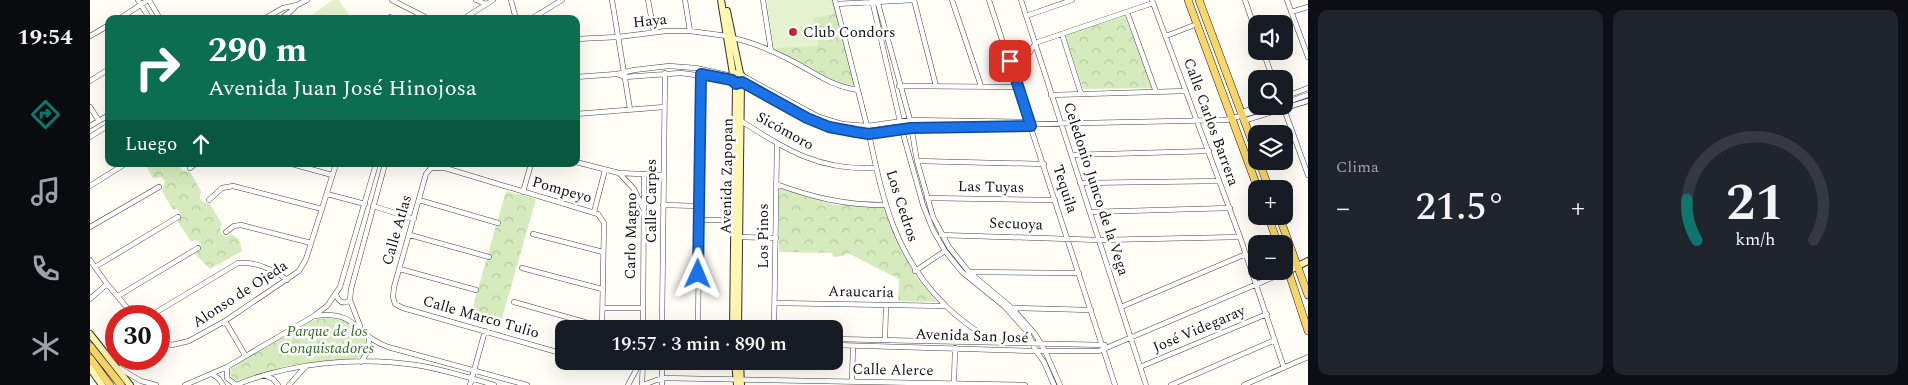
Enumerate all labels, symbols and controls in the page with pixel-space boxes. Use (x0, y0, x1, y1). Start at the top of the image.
street label: Haya (632, 8, 669, 34)
map controls (1248, 15, 1293, 280)
button: sound (1248, 15, 1293, 60)
text: 19:54 (17, 21, 73, 54)
place label: Club Condors (803, 21, 896, 44)
text: 290 m (208, 24, 307, 77)
marker: Club Condors (787, 26, 799, 38)
icon: right (125, 35, 190, 100)
pin (989, 40, 1031, 82)
icon: arrive (996, 47, 1024, 75)
street label: Calle Carlos Barrera (1177, 55, 1245, 190)
button: search (1248, 70, 1293, 115)
text: Avenida Juan José Hinojosa (208, 72, 477, 105)
icon: directions (28, 97, 63, 132)
street label: Celedonio Junco de la Vega (1057, 99, 1135, 279)
street label: Sicómoro (752, 106, 818, 156)
street label: Avenida Zapopan (714, 117, 740, 234)
button: layers (1248, 125, 1293, 170)
text: Luego (125, 130, 177, 159)
icon: ahead (187, 130, 215, 158)
text: Clima (1336, 155, 1379, 179)
street label: Calle Carpes (640, 159, 663, 243)
street label: Tequila (1046, 162, 1084, 217)
text: 21 (1726, 164, 1785, 243)
street label: Los Cedros (879, 167, 925, 245)
street label: Pompeyo (529, 170, 595, 210)
icon: music (28, 174, 63, 209)
street label: Las Tuyas (958, 175, 1024, 199)
text: 21.5° (1415, 179, 1506, 237)
button: + (1248, 180, 1293, 225)
text: − (1336, 187, 1350, 230)
text: + (1571, 187, 1585, 230)
street label: Calle Atlas (376, 192, 418, 268)
street label: Carlo Magno (619, 192, 643, 280)
street label: Los Pinos (752, 203, 775, 269)
street label: Secuoya (989, 212, 1044, 236)
text: km/h (1735, 226, 1776, 253)
button: − (1248, 235, 1293, 280)
position arrow (671, 247, 723, 299)
icon: phone (28, 251, 63, 286)
street label: Alonso de Ojeda (188, 254, 293, 334)
street label: Araucaria (828, 280, 895, 304)
street label: Calle Marco Tulio (420, 289, 542, 345)
street label: José Videgaray (1149, 299, 1250, 359)
speed limit sign: 30 (105, 305, 170, 370)
park label: Parque de los Conquistadores (280, 320, 375, 360)
street label: Avenida San José (915, 323, 1029, 349)
icon: climate (28, 329, 63, 364)
text: 19:57 · 3 min · 890 m (611, 330, 787, 359)
street label: Calle Alerce (852, 358, 934, 382)

